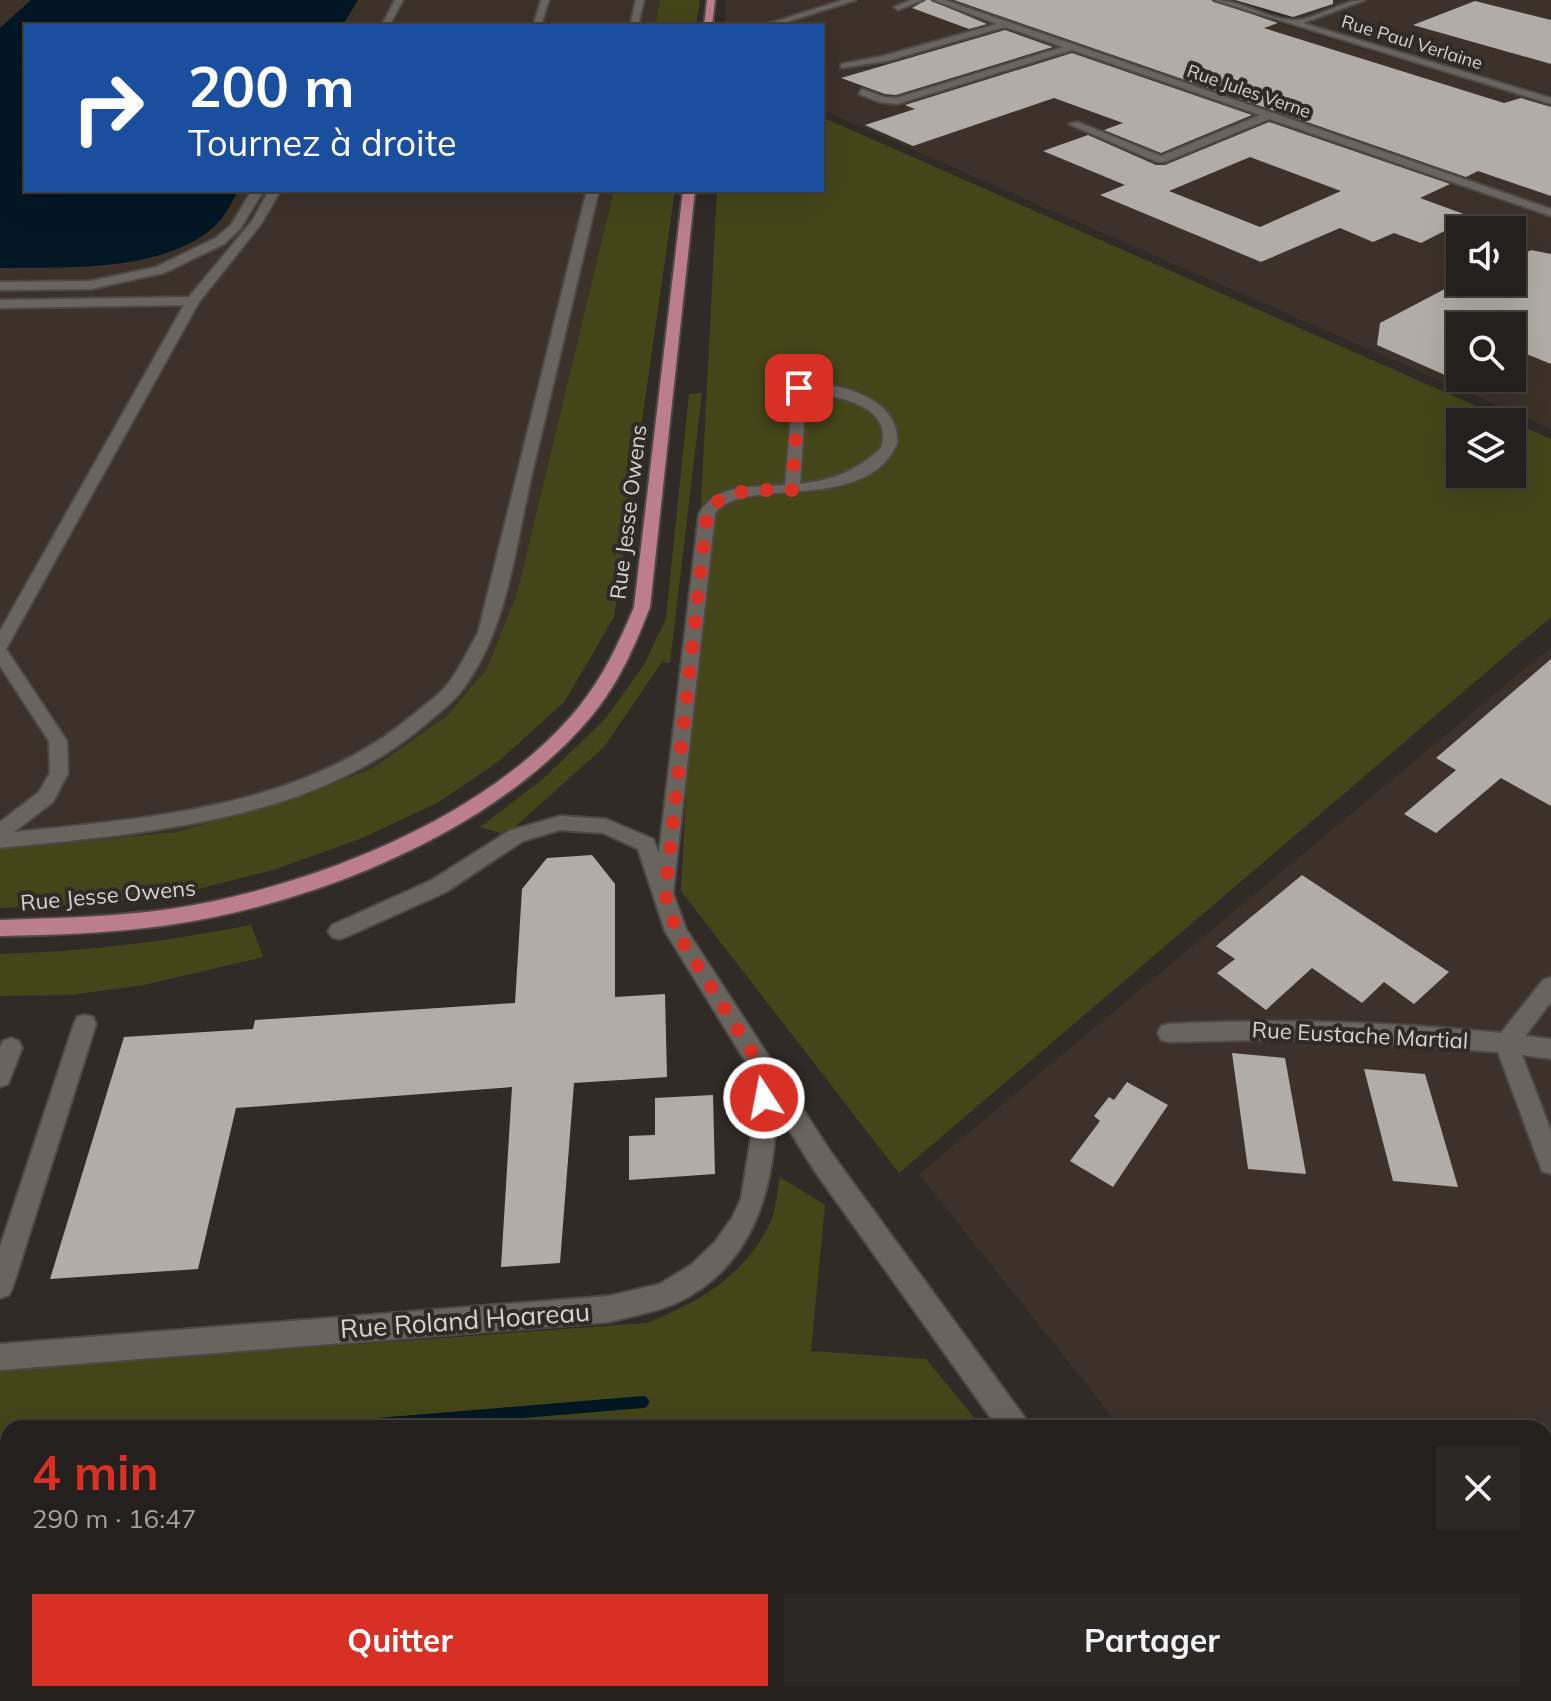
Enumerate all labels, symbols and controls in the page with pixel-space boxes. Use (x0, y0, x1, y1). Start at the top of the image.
street label: Rue Paul Verlaine (1339, 10, 1485, 74)
text: 200 m (188, 51, 355, 121)
icon: right (56, 56, 160, 160)
street label: Rue Jules Verne (1184, 59, 1314, 123)
text: Tournez à droite (188, 120, 457, 165)
map controls (1446, 216, 1526, 488)
button: sound (1446, 216, 1526, 296)
button: search (1446, 312, 1526, 392)
pin (765, 354, 833, 422)
icon: arrive (777, 366, 821, 410)
button: layers (1446, 408, 1526, 488)
street label: Rue Jesse Owens (603, 423, 653, 601)
street label: Rue Jesse Owens (19, 873, 197, 917)
street label: Rue Eustache Martial (1251, 1015, 1469, 1055)
position arrow (722, 1056, 806, 1140)
street label: Rue Roland Hoareau (339, 1295, 591, 1345)
text: 4 min (32, 1442, 159, 1502)
button: close (1436, 1446, 1520, 1530)
text: 290 m · 16:47 (32, 1502, 196, 1535)
button: Quitter (32, 1594, 768, 1686)
button: Partager (784, 1594, 1520, 1686)

